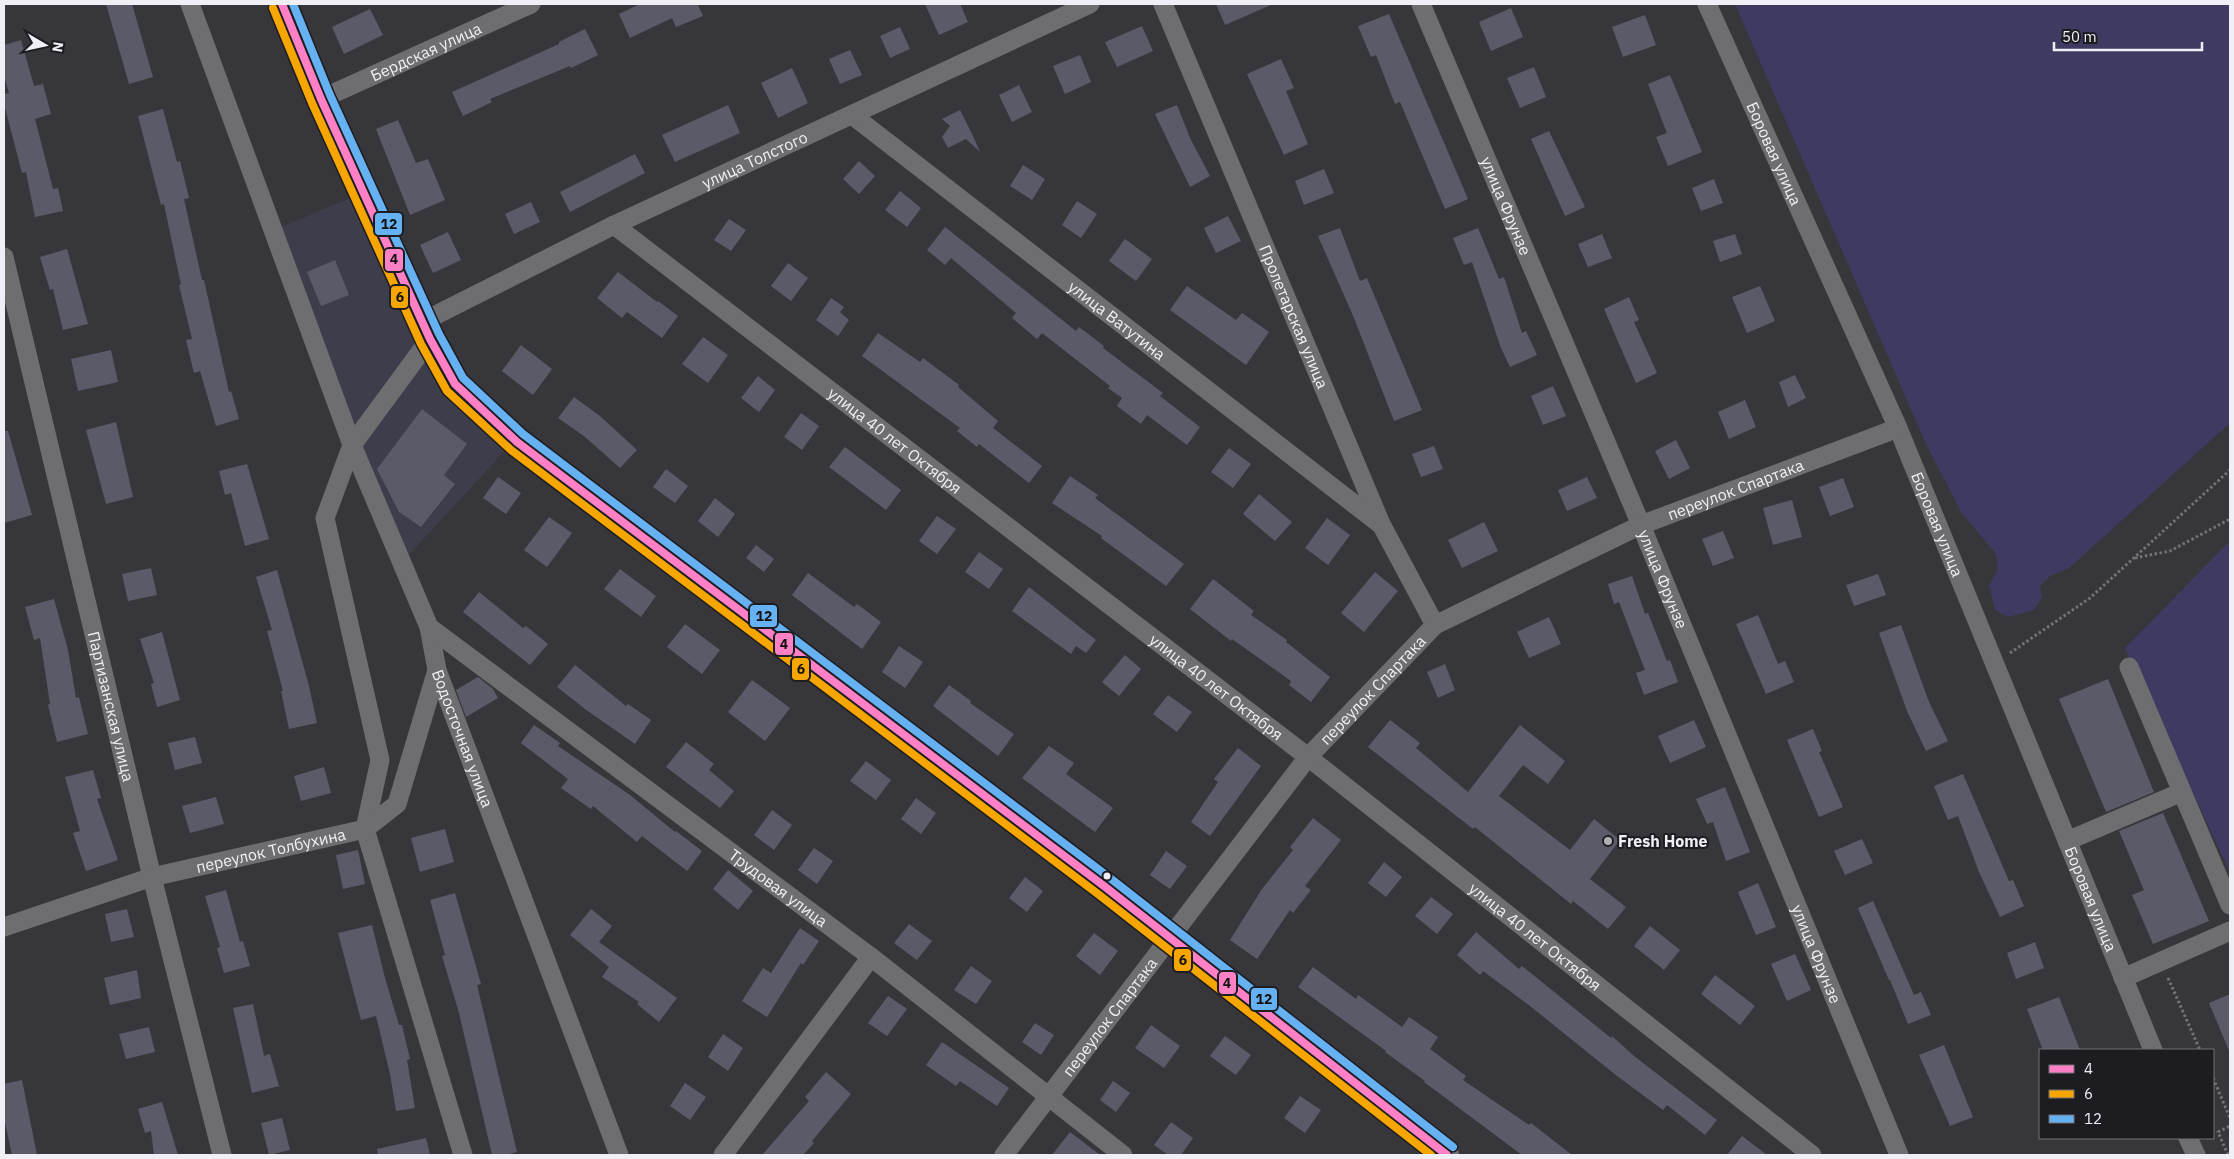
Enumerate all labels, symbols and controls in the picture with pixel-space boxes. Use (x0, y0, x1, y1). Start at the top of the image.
street label: Бердская улица (367, 18, 485, 85)
north arrow (20, 20, 70, 70)
scale bar (2054, 20, 2202, 52)
text: 50 m (2062, 27, 2097, 46)
text: N (48, 41, 68, 53)
street label: Боровая улица (1742, 99, 1807, 209)
street label: улица Толстого (698, 127, 811, 193)
street label: улица Фрунзе (1477, 153, 1536, 258)
line badge: 12 (374, 212, 403, 236)
text: 12 (381, 215, 397, 233)
street label: Пролетарская улица (1255, 242, 1333, 392)
line badge: 4 (384, 248, 404, 272)
text: 4 (390, 250, 398, 268)
street label: улица Ватутина (1064, 276, 1170, 364)
line badge: 6 (390, 285, 409, 309)
text: 6 (396, 288, 404, 306)
street label: улица 40 лет Октября (824, 383, 966, 498)
street label: переулок Спартака (1665, 454, 1807, 524)
street label: Боровая улица (1907, 469, 1968, 580)
street label: улица Фрунзе (1634, 527, 1692, 632)
line badge: 12 (749, 604, 778, 628)
text: 12 (756, 607, 772, 625)
street label: Партизанская улица (84, 629, 139, 784)
street label: улица 40 лет Октября (1146, 629, 1287, 744)
street label: переулок Спартака (1315, 631, 1430, 749)
line badge: 4 (774, 632, 794, 656)
text: 4 (780, 635, 788, 653)
line badge: 6 (791, 657, 810, 681)
text: 6 (797, 660, 805, 678)
street label: Водосточная улица (428, 667, 498, 811)
street label: переулок Толбухина (194, 824, 348, 877)
place label: Fresh Home (1618, 831, 1708, 851)
marker: Fresh Home (1602, 835, 1614, 847)
street label: Боровая улица (2061, 844, 2122, 955)
street label: Трудовая улица (725, 845, 832, 931)
unlabelled marker (1102, 871, 1112, 881)
street label: улица 40 лет Октября (1465, 878, 1605, 995)
street label: улица Фрунзе (1787, 901, 1846, 1006)
line badge: 6 (1173, 948, 1192, 972)
text: 6 (1179, 951, 1187, 969)
street label: переулок Спартака (1058, 953, 1162, 1080)
line badge: 4 (1218, 971, 1237, 995)
text: 4 (1223, 974, 1231, 992)
line badge: 12 (1250, 987, 1278, 1011)
text: 12 (1256, 990, 1272, 1008)
legend (2039, 1049, 2214, 1139)
text: 4 (2084, 1059, 2093, 1078)
text: 6 (2084, 1084, 2093, 1103)
text: 12 (2084, 1109, 2102, 1128)

